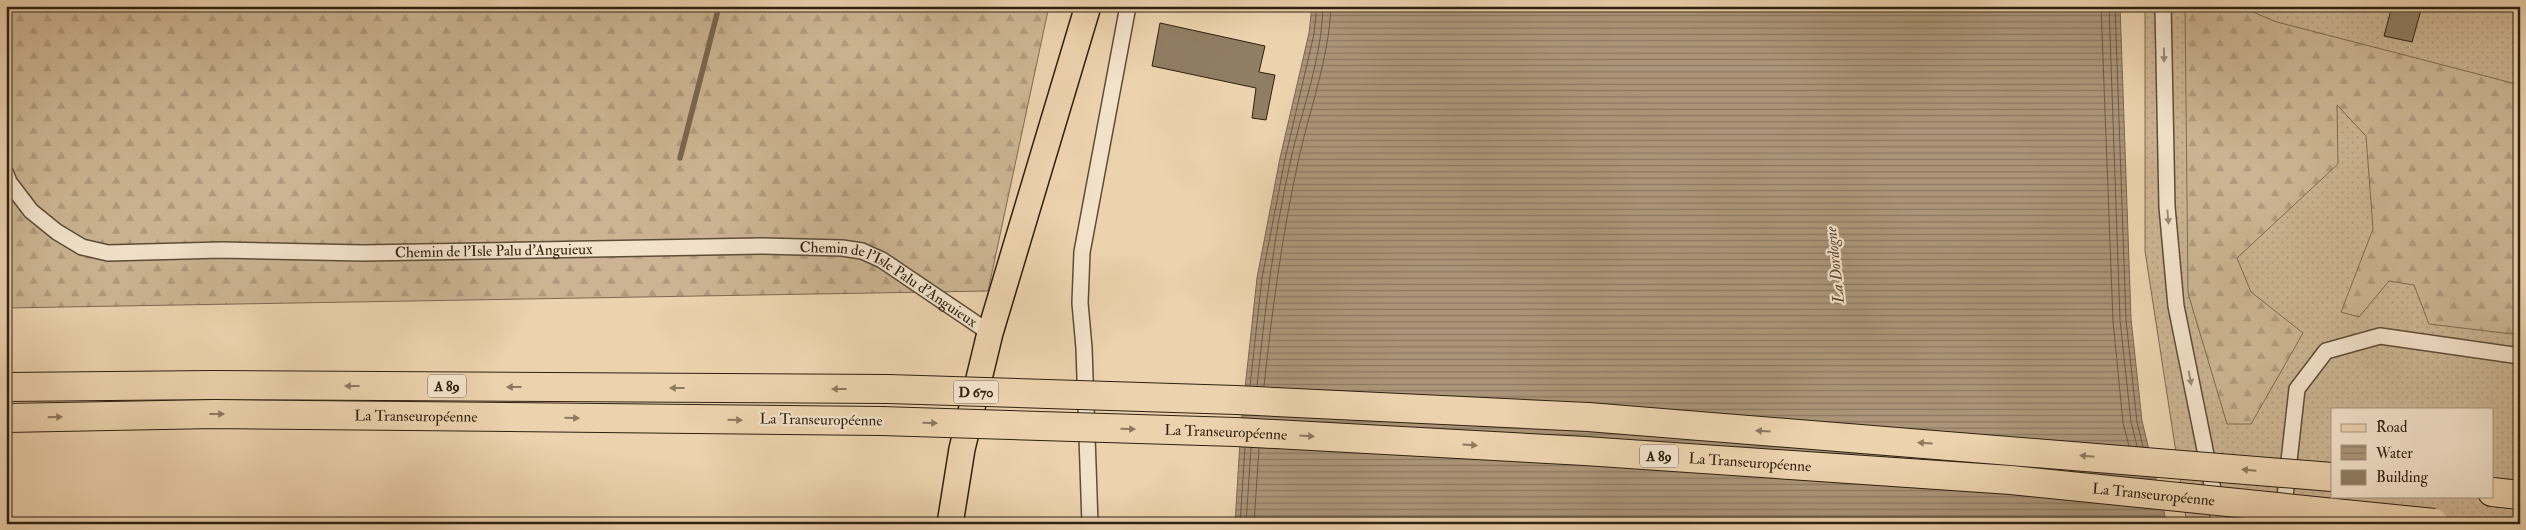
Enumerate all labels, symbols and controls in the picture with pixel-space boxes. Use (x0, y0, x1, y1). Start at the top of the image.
one-way arrow (2160, 47, 2168, 63)
one-way arrow (2164, 210, 2172, 226)
water label: La Dordogne (1821, 225, 1849, 305)
street label: Chemin de l'Isle Palu d’Anguieux (800, 237, 982, 332)
street label: Chemin de l'Isle Palu d’Anguieux (395, 239, 593, 262)
one-way arrow (2186, 371, 2194, 386)
road number: A 89 (428, 374, 466, 398)
road number: D 670 (954, 381, 998, 404)
one-way arrow (344, 382, 360, 390)
one-way arrow (506, 383, 522, 391)
one-way arrow (669, 384, 685, 392)
one-way arrow (831, 385, 847, 393)
street label: La Transeuropéenne (354, 406, 478, 427)
legend (2331, 408, 2494, 498)
street label: La Transeuropéenne (759, 409, 883, 432)
one-way arrow (210, 410, 226, 418)
one-way arrow (47, 413, 63, 421)
one-way arrow (565, 414, 581, 422)
one-way arrow (727, 416, 743, 424)
text: Road (2376, 418, 2408, 437)
one-way arrow (922, 419, 938, 427)
street label: La Transeuropéenne (1164, 420, 1288, 444)
one-way arrow (1120, 425, 1136, 433)
one-way arrow (1755, 426, 1771, 434)
one-way arrow (1300, 433, 1316, 441)
one-way arrow (1917, 439, 1933, 447)
one-way arrow (1462, 441, 1478, 449)
road number: A 89 (1640, 444, 1678, 468)
text: Water (2375, 444, 2413, 463)
street label: La Transeuropéenne (1688, 449, 1812, 476)
one-way arrow (2079, 452, 2095, 460)
one-way arrow (2241, 465, 2257, 473)
text: Building (2376, 468, 2428, 487)
street label: La Transeuropéenne (2091, 479, 2216, 510)

